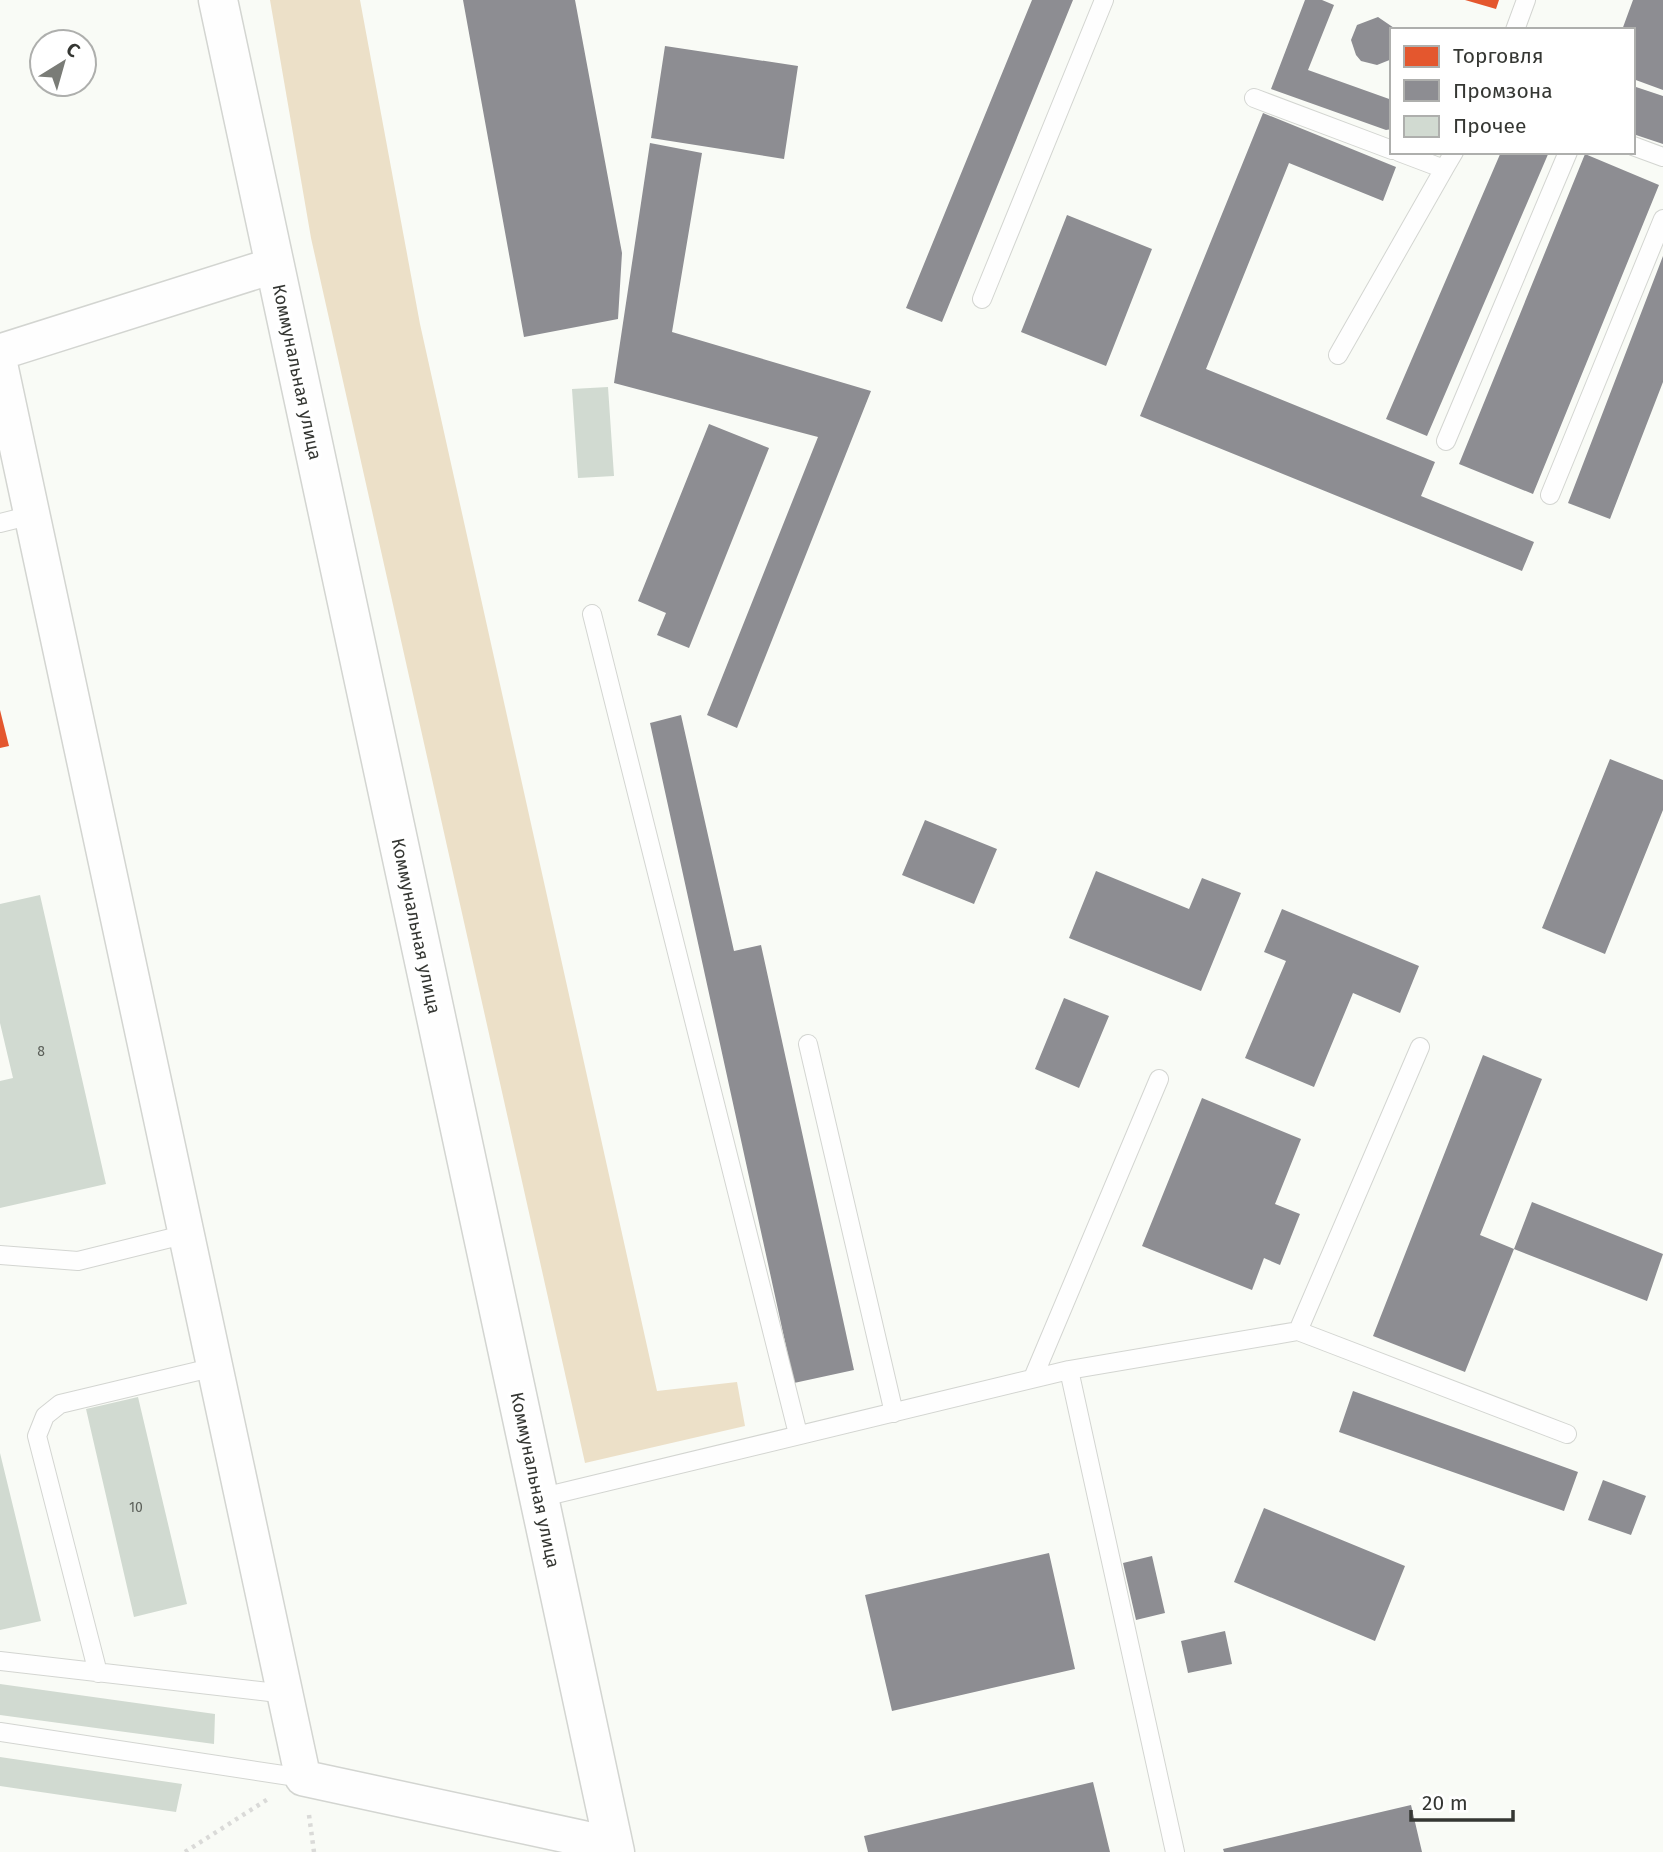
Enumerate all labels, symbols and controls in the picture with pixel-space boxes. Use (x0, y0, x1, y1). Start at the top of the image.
north arrow (28, 28, 98, 98)
legend (1390, 28, 1635, 154)
text: С (62, 37, 84, 62)
text: Торговля (1453, 43, 1544, 69)
text: Промзона (1453, 78, 1553, 104)
text: Прочее (1453, 113, 1526, 139)
street label: Коммунальная улица (268, 282, 326, 462)
street label: Коммунальная улица (387, 836, 445, 1016)
house number: 8 (37, 1043, 45, 1060)
street label: Коммунальная улица (506, 1390, 564, 1570)
house number: 10 (129, 1499, 143, 1516)
scale bar (1411, 1778, 1512, 1822)
text: 20 m (1422, 1790, 1468, 1816)

